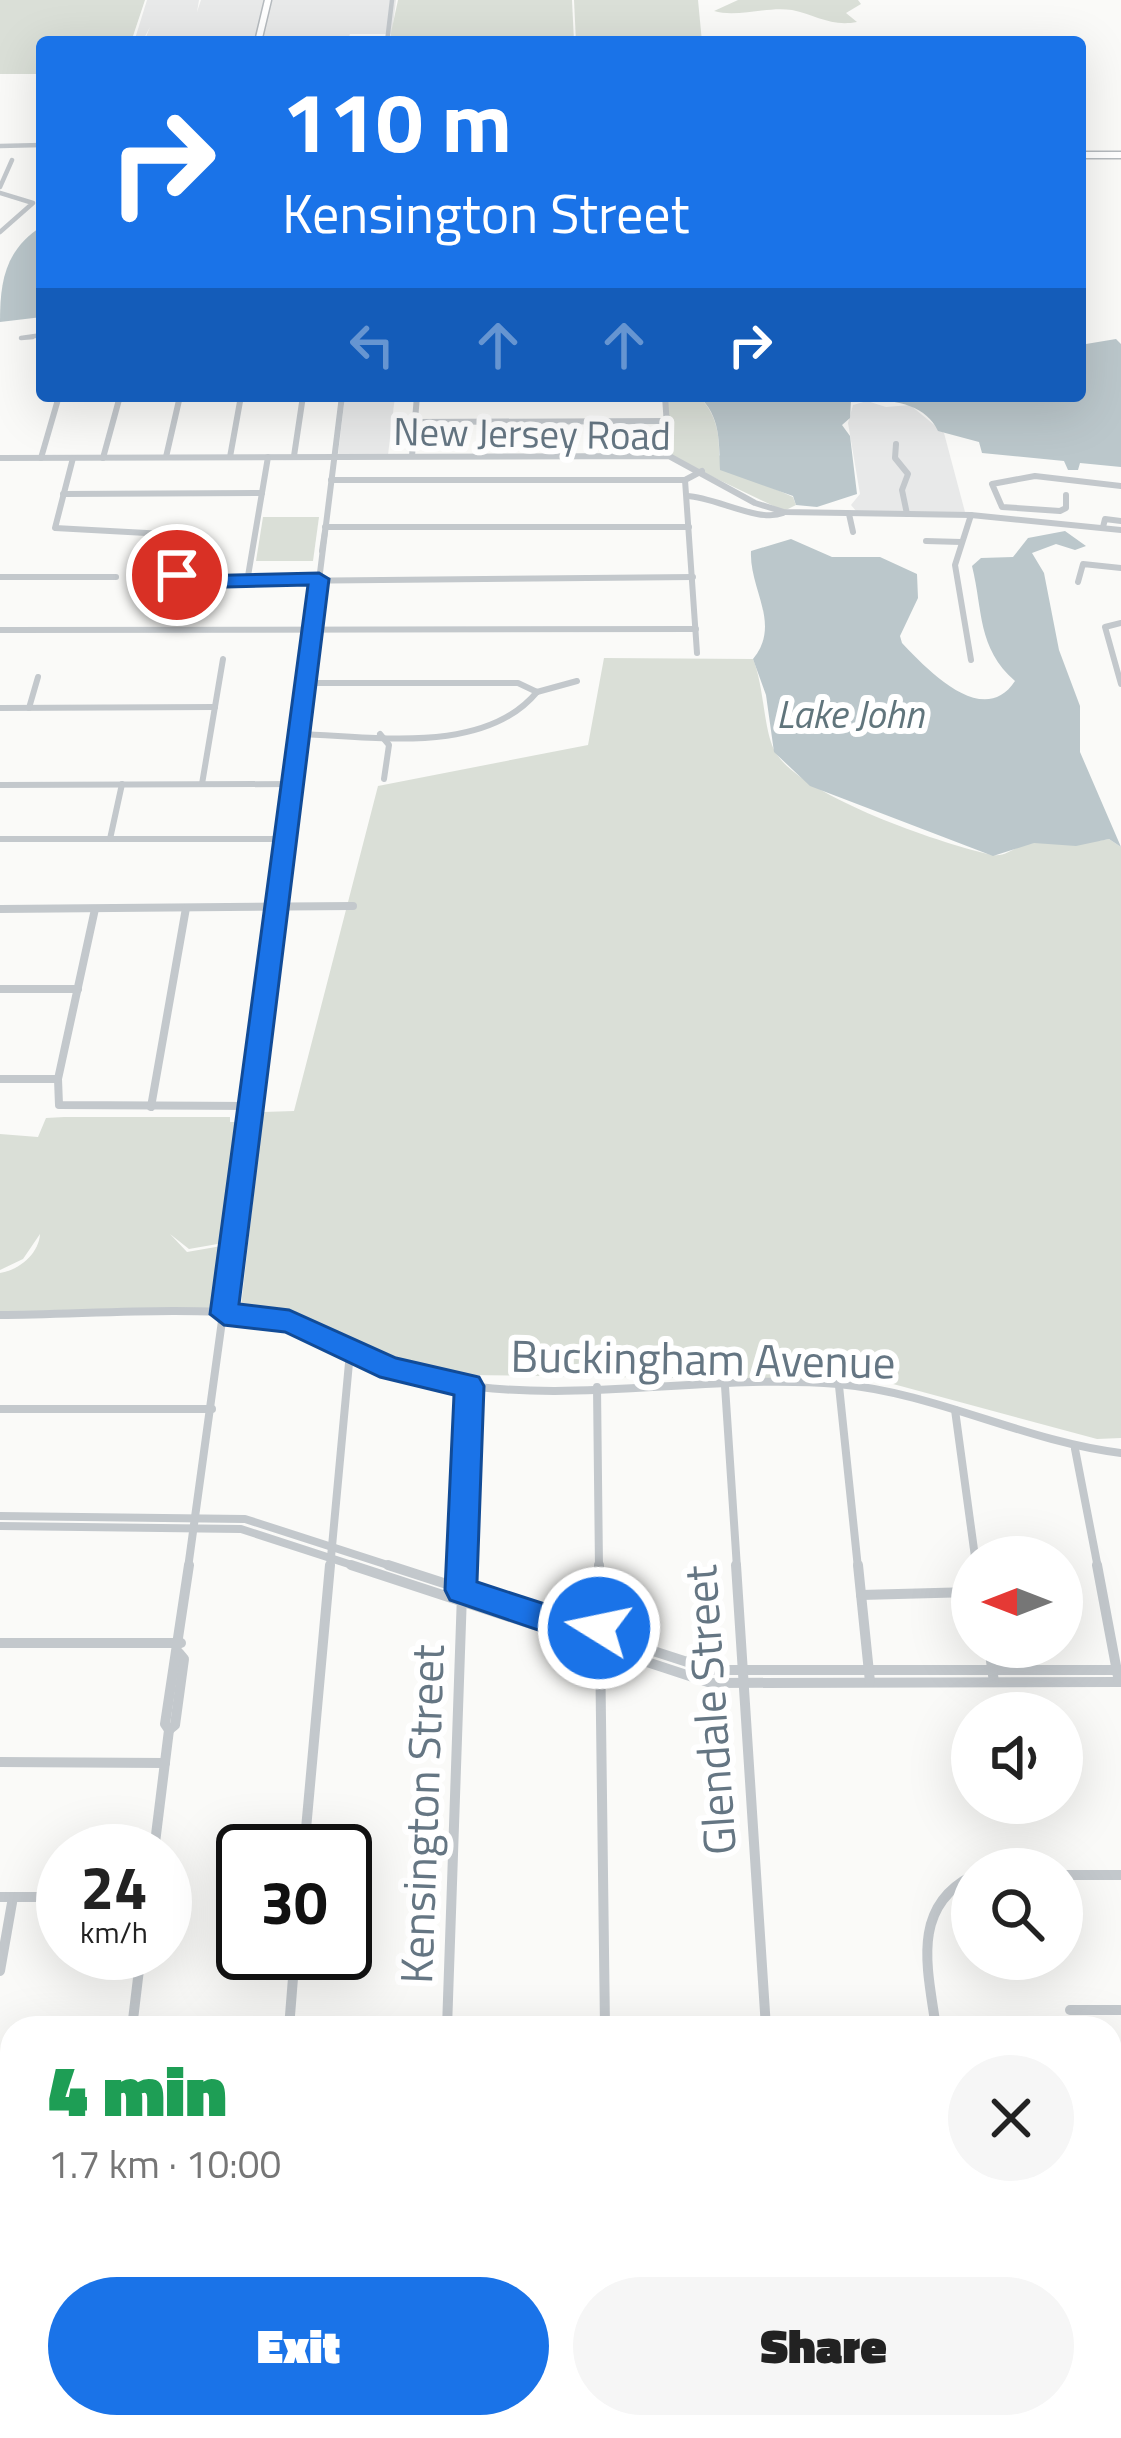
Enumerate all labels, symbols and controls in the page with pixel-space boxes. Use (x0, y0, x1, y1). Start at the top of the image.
text: 110 m (282, 57, 512, 185)
icon: right (84, 84, 240, 240)
text: Kensington Street (282, 172, 689, 254)
icon: left (339, 312, 405, 378)
icon: ahead (465, 312, 531, 378)
icon: ahead (591, 312, 657, 378)
icon: right (717, 312, 783, 378)
street label: New Jersey Road (393, 401, 671, 465)
pin (126, 524, 228, 626)
icon: arrive (144, 542, 210, 608)
water label: Lake John (776, 684, 925, 743)
street label: Buckingham Avenue (510, 1321, 896, 1395)
north arrow (951, 1536, 1083, 1668)
map controls (951, 1536, 1083, 1980)
street label: Glendale Street (665, 1563, 753, 1857)
position arrow (536, 1565, 662, 1691)
street label: Kensington Street (381, 1643, 461, 1985)
button: sound (951, 1692, 1083, 1824)
speed limit sign: 30 (216, 1824, 372, 1980)
text: 24 (80, 1841, 148, 1932)
button: search (951, 1848, 1083, 1980)
text: km/h (80, 1909, 148, 1955)
text: 4 min (48, 2034, 227, 2144)
button: close (948, 2055, 1074, 2181)
text: 1.7 km · 10:00 (48, 2134, 281, 2193)
button: Exit (48, 2277, 549, 2415)
button: Share (573, 2277, 1074, 2415)

